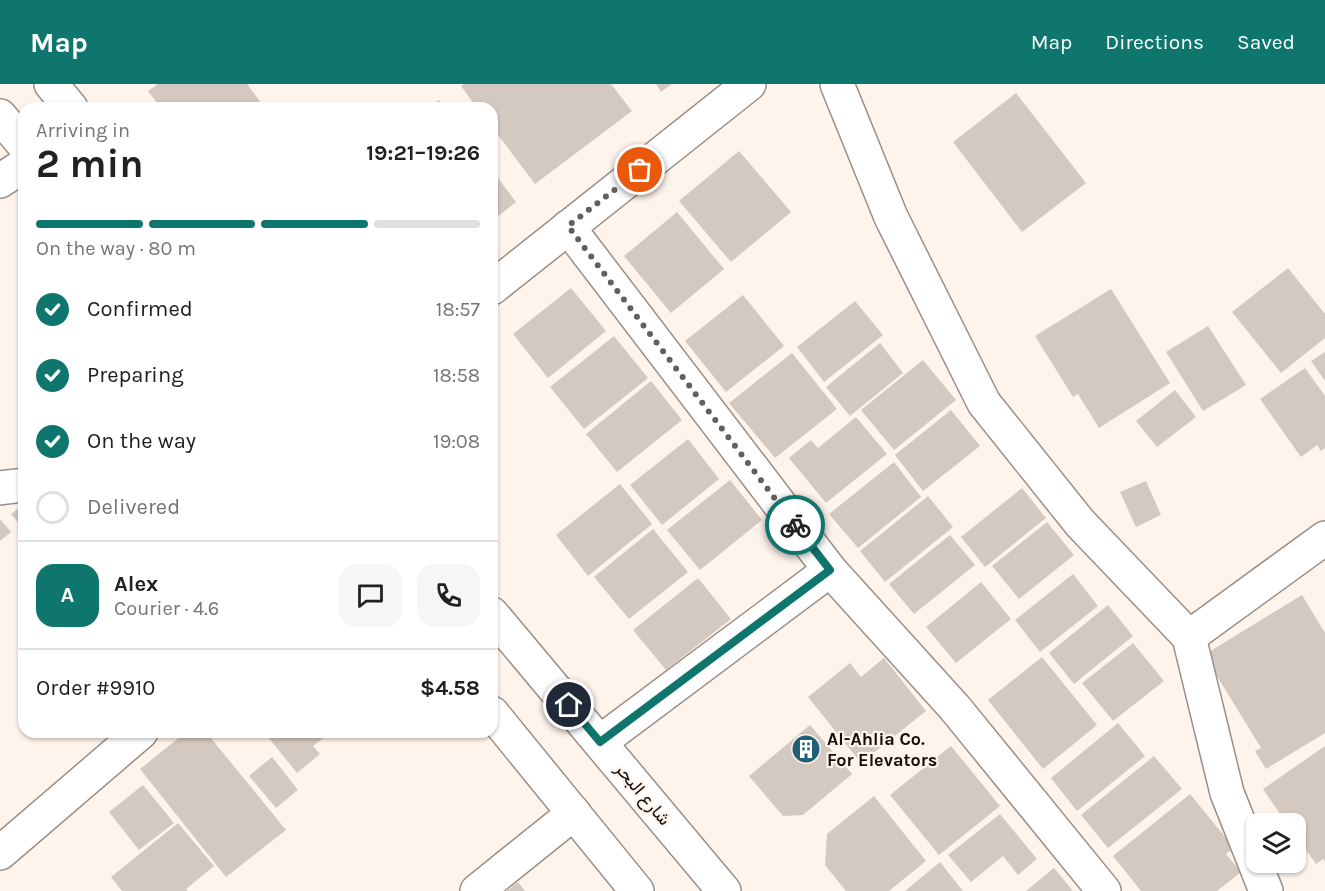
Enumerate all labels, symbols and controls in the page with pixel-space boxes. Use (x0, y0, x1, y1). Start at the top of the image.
text: Map (30, 26, 88, 59)
text: Map (1031, 30, 1072, 54)
text: Directions (1105, 30, 1204, 54)
text: Saved (1237, 30, 1295, 54)
text: Arriving in (36, 119, 130, 142)
text: 19:21–19:26 (366, 140, 480, 166)
text: 2 min (36, 141, 144, 187)
pin (614, 144, 665, 195)
icon: bag (623, 153, 656, 186)
text: On the way · 80 m (36, 237, 196, 260)
icon: check (36, 293, 69, 326)
text: Confirmed (87, 296, 193, 322)
text: 18:57 (436, 298, 480, 321)
icon: check (36, 359, 69, 392)
text: Preparing (87, 362, 184, 388)
text: 18:58 (433, 364, 480, 387)
icon: check (36, 425, 69, 458)
text: On the way (87, 428, 196, 454)
text: 19:08 (433, 430, 480, 453)
text: Delivered (87, 494, 180, 520)
courier (765, 495, 825, 555)
icon: bike (779, 509, 812, 542)
button: chat (339, 564, 402, 627)
button: phone (417, 564, 480, 627)
text: Alex (114, 571, 158, 597)
text: A (61, 582, 74, 608)
text: Courier · 4.6 (114, 597, 219, 620)
text: Order #9910 (36, 675, 155, 701)
text: $4.58 (420, 675, 480, 701)
pin (543, 679, 594, 730)
icon: home (552, 688, 585, 721)
place label: Al-Ahlia Co. For Elevators (827, 728, 937, 771)
building icon: Al-Ahlia Co. For Elevators (790, 733, 822, 765)
street label: شارع البحر (609, 757, 676, 831)
map controls (1246, 813, 1306, 873)
button: layers (1246, 813, 1306, 873)

